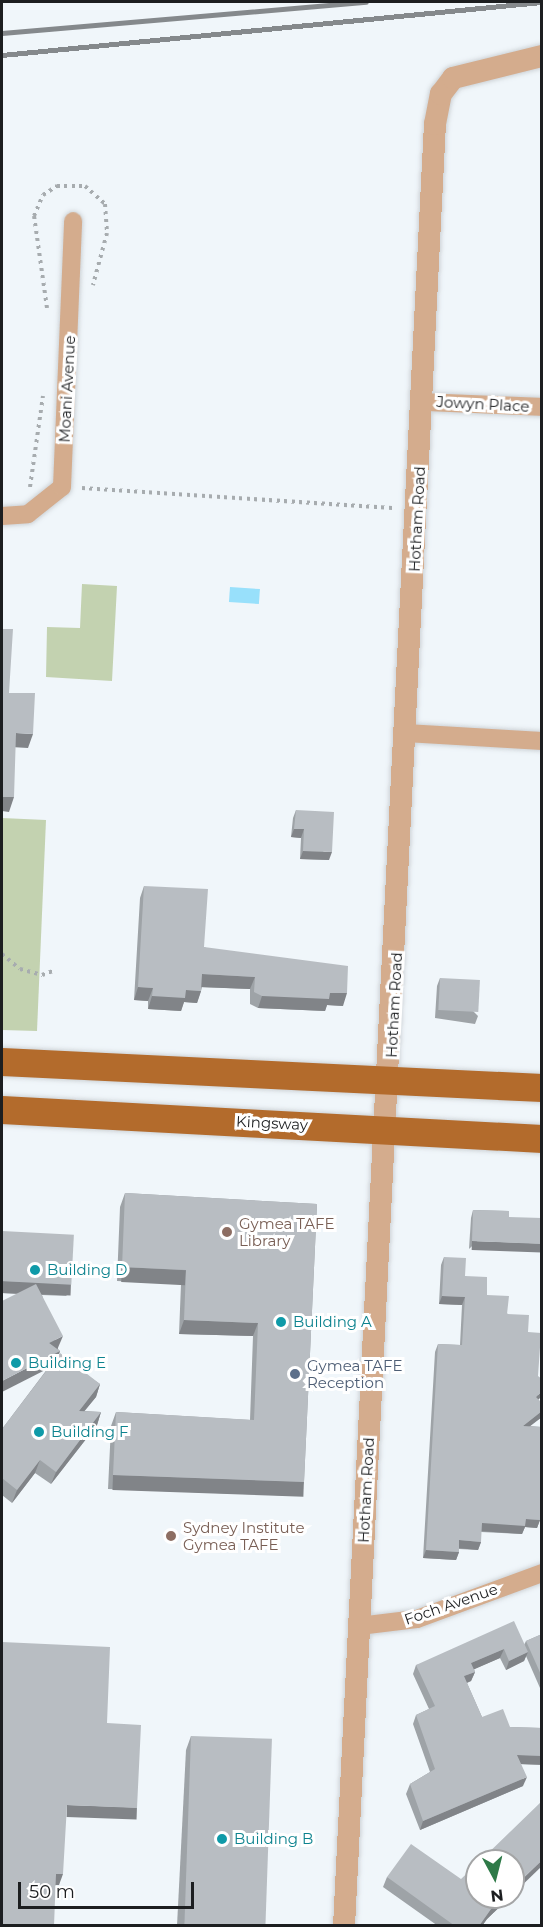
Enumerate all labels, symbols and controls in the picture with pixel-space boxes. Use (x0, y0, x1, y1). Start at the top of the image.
street label: Moani Avenue (55, 335, 79, 443)
street label: Jowyn Place (436, 393, 530, 415)
street label: Hotham Road (405, 466, 429, 572)
street label: Hotham Road (382, 952, 406, 1058)
street label: Kingsway (236, 1112, 308, 1134)
place label: Gymea TAFE Library (239, 1214, 335, 1249)
marker: Gymea TAFE Library (220, 1225, 234, 1239)
place label: Building D (47, 1261, 127, 1279)
marker: Building D (28, 1263, 42, 1277)
place label: Building A (293, 1313, 372, 1331)
marker: Building A (274, 1315, 288, 1329)
place label: Building E (28, 1354, 106, 1372)
marker: Building E (9, 1356, 23, 1370)
place label: Gymea TAFE Reception (307, 1356, 403, 1391)
marker: Gymea TAFE Reception (288, 1367, 302, 1381)
place label: Building F (51, 1423, 129, 1441)
marker: Building F (32, 1425, 46, 1439)
street label: Hotham Road (354, 1437, 378, 1543)
place label: Sydney Institute Gymea TAFE (183, 1518, 304, 1553)
marker: Sydney Institute Gymea TAFE (164, 1529, 178, 1543)
street label: Foch Avenue (402, 1580, 500, 1628)
place label: Building B (234, 1830, 313, 1848)
marker: Building B (215, 1832, 229, 1846)
north arrow (465, 1849, 525, 1909)
scale bar (21, 1870, 196, 1908)
text: 50 m (29, 1881, 75, 1903)
text: N (489, 1885, 505, 1906)

